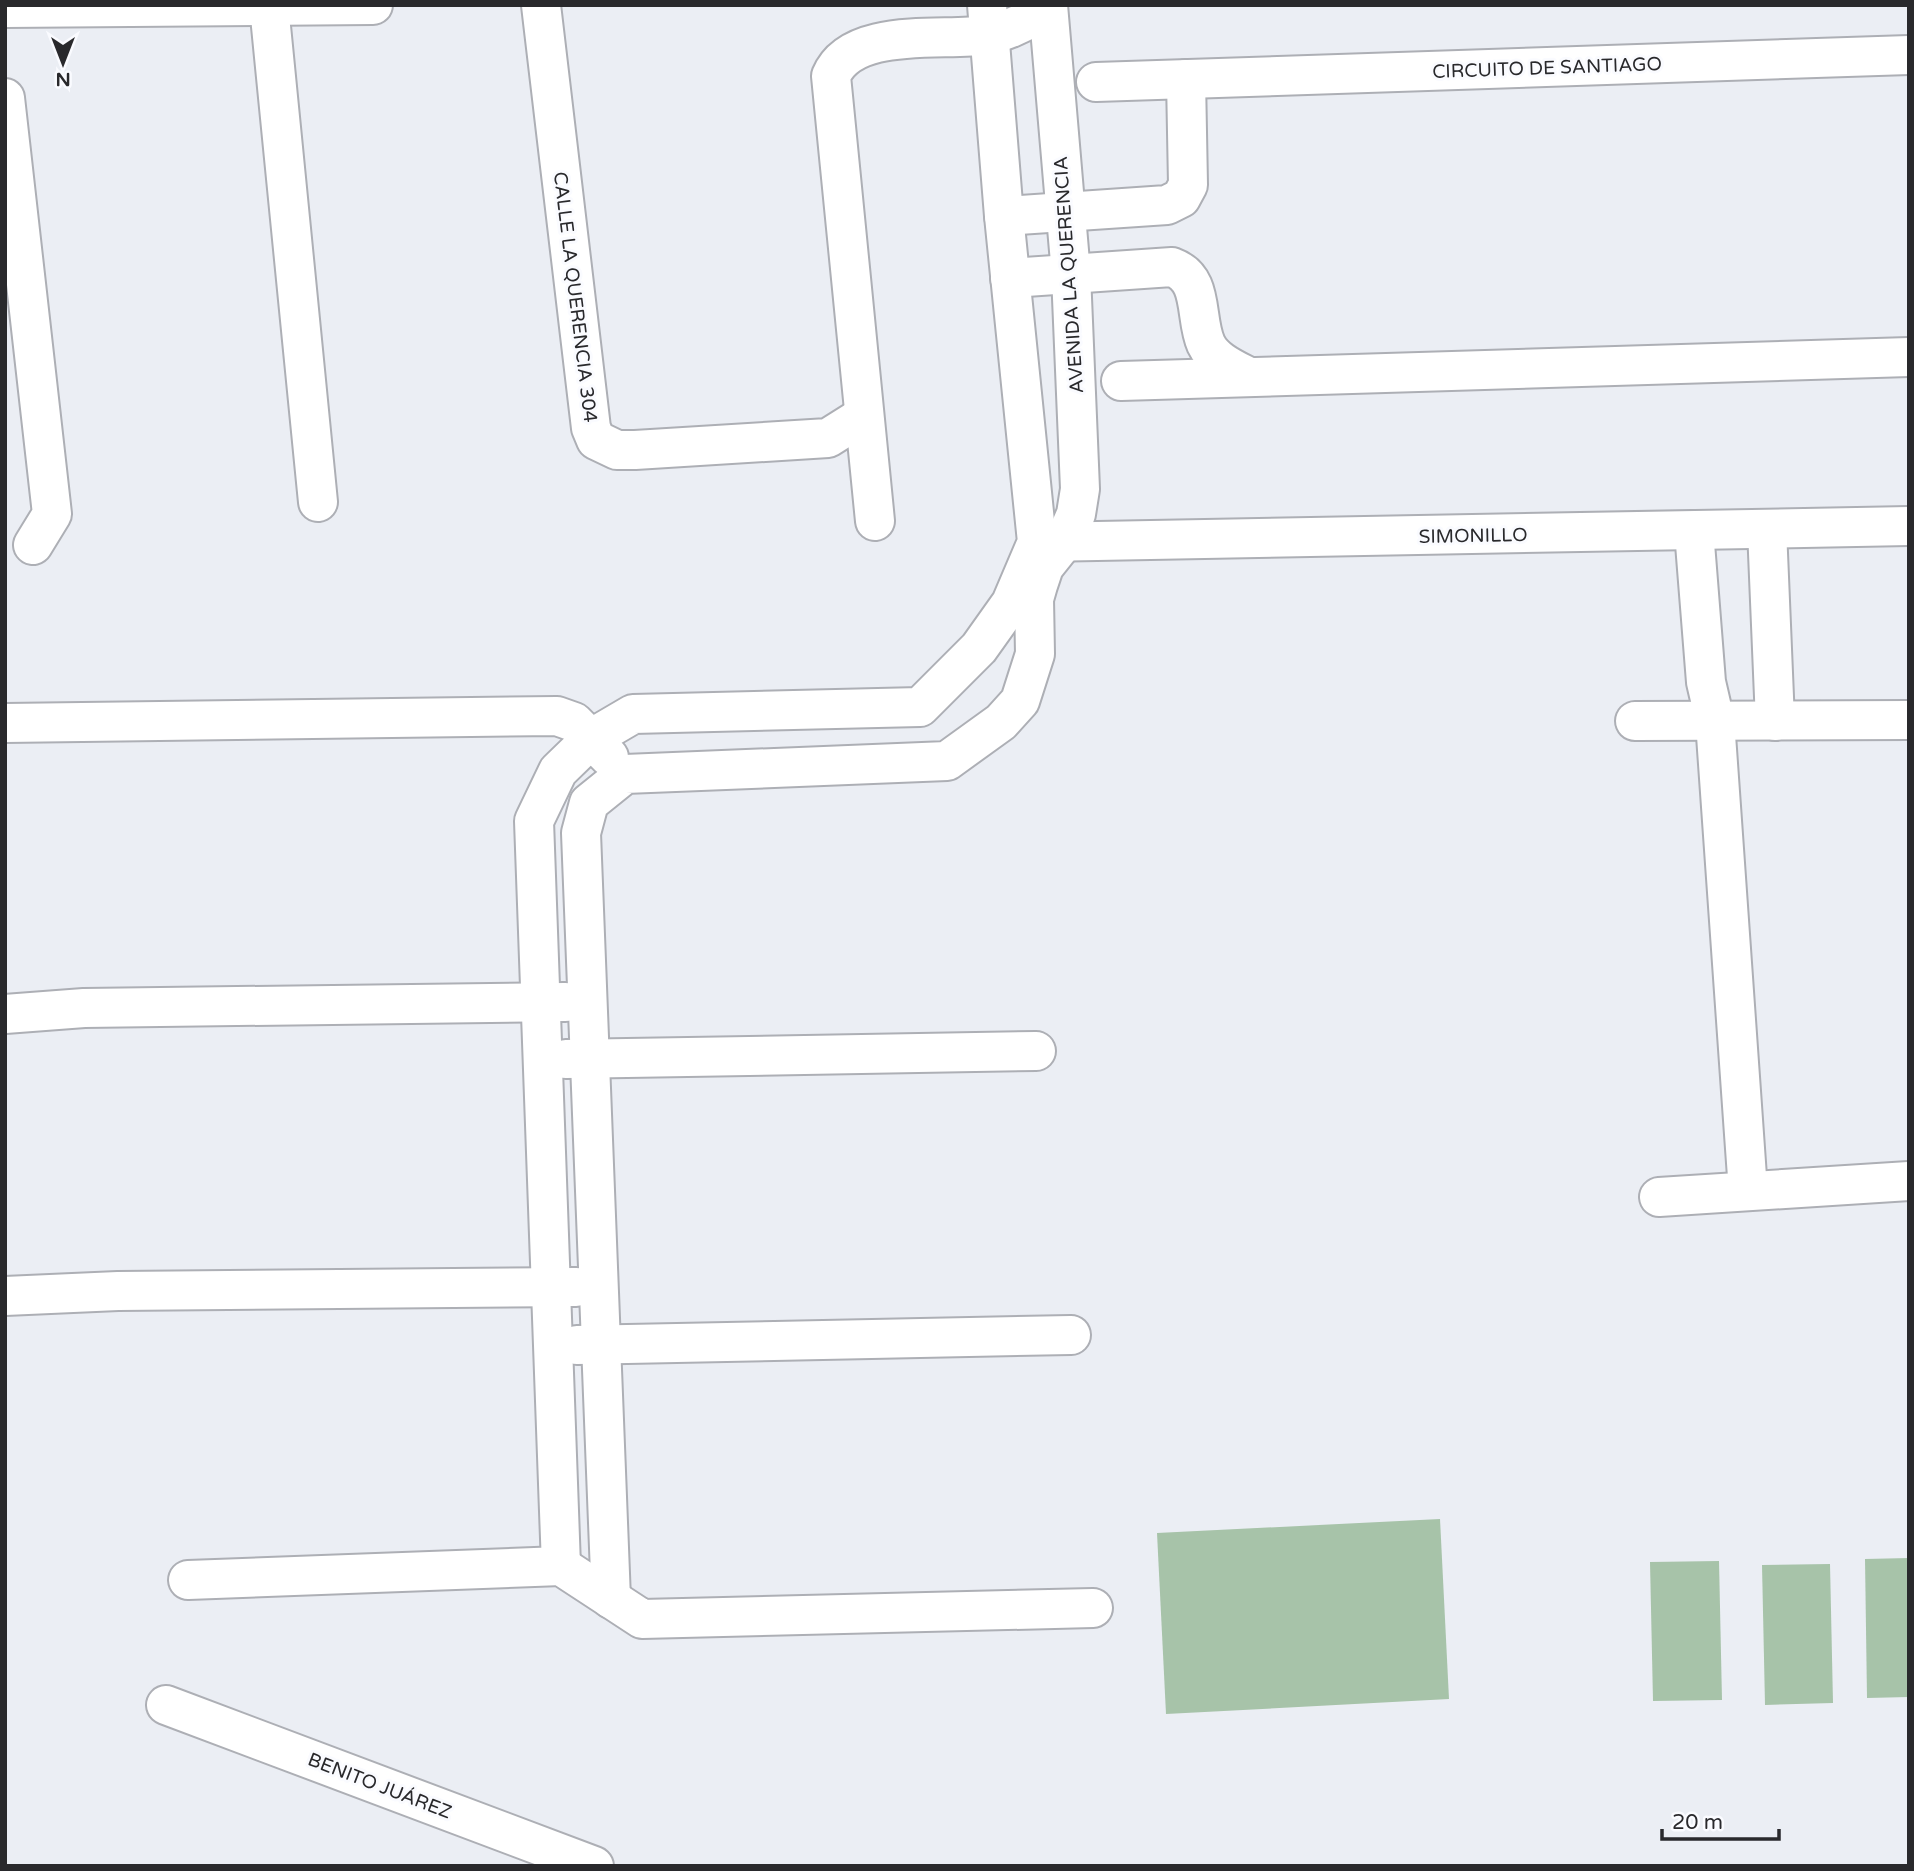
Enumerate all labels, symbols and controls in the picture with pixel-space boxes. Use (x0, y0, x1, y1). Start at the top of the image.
north arrow (28, 28, 98, 98)
street label: CIRCUITO DE SANTIAGO (1432, 53, 1662, 83)
text: N (55, 68, 71, 90)
street label: AVENIDA LA QUERENCIA (1050, 156, 1088, 394)
street label: CALLE LA QUERENCIA 304 (549, 171, 601, 424)
street label: SIMONILLO (1418, 524, 1528, 548)
street label: BENITO JUÁREZ (305, 1747, 455, 1823)
scale bar (1662, 1798, 1779, 1842)
text: 20 m (1672, 1810, 1723, 1835)

